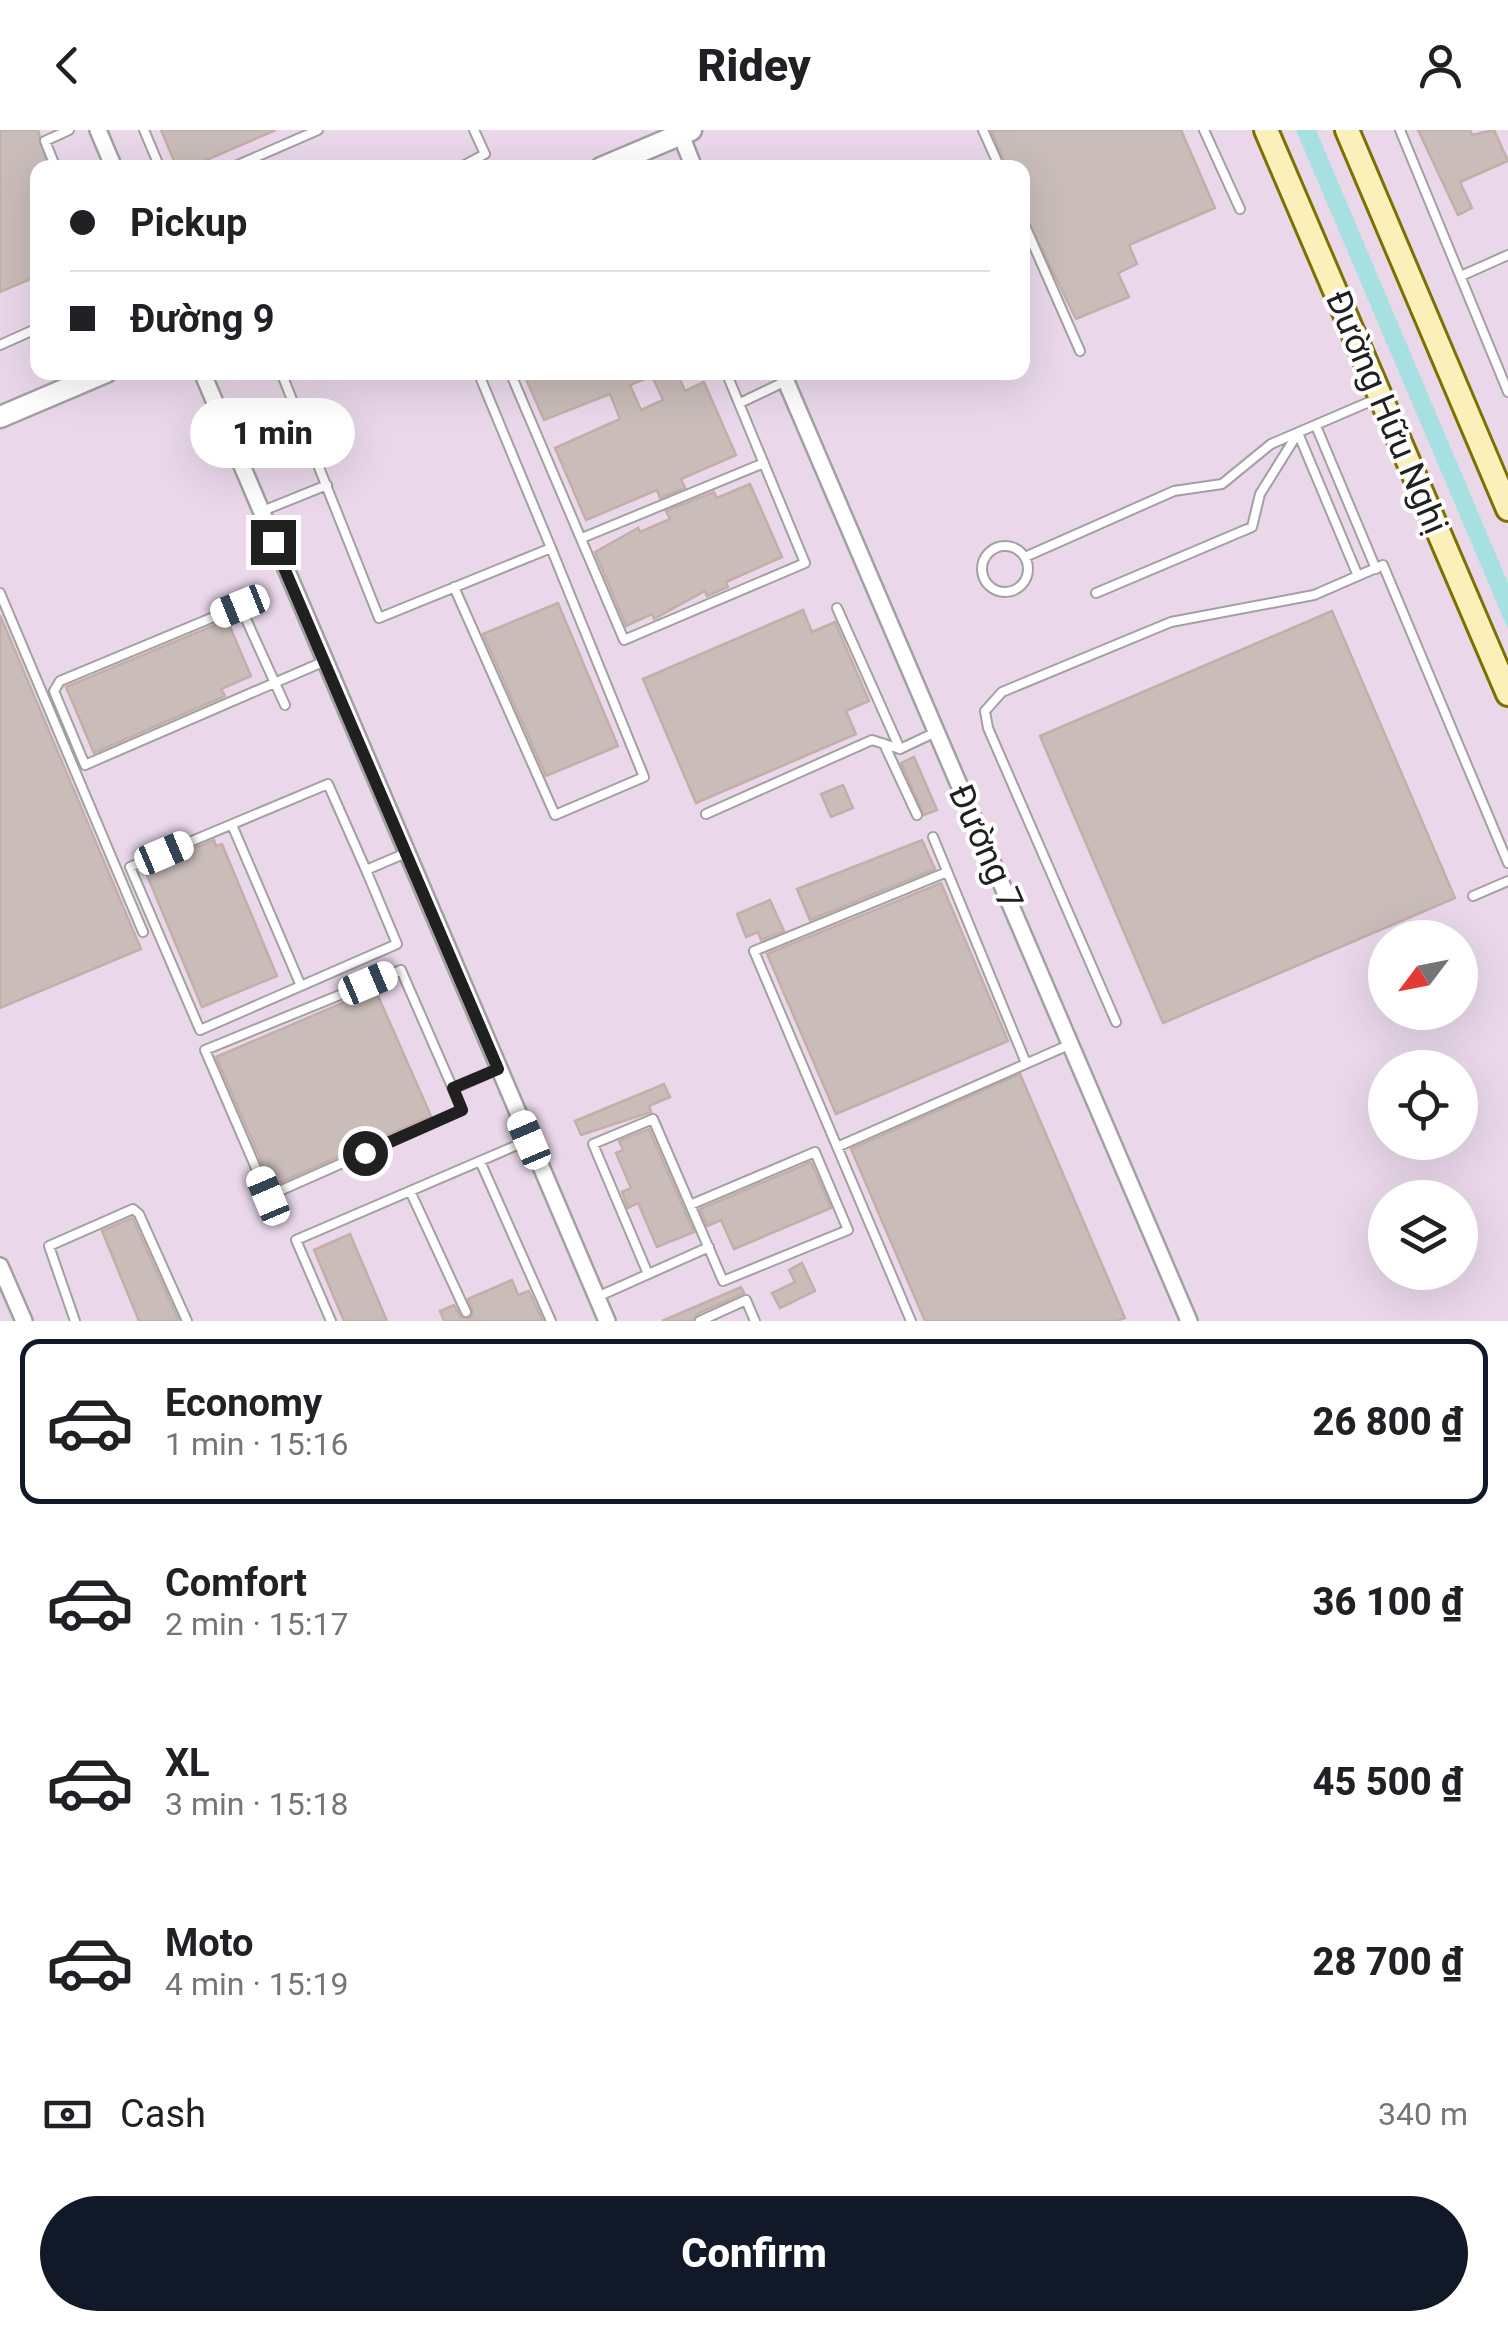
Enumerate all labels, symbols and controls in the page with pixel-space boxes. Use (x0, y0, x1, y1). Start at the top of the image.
icon: back (40, 38, 95, 93)
icon: person (1413, 38, 1468, 93)
text: Ridey (697, 39, 811, 92)
text: Pickup (130, 201, 247, 245)
street label: Đường Hữu Nghị (1317, 285, 1456, 540)
text: Đường 9 (130, 297, 275, 341)
callout: 1 min (190, 397, 356, 467)
text: 1 min (232, 414, 313, 452)
route end (251, 520, 296, 565)
car (207, 581, 273, 631)
street label: Đường 7 (940, 778, 1031, 916)
car (131, 827, 197, 879)
north arrow (1368, 920, 1478, 1030)
map controls (1368, 920, 1478, 1290)
car (335, 957, 401, 1009)
button: locate (1368, 1050, 1478, 1160)
car (503, 1107, 555, 1173)
route start (343, 1131, 388, 1176)
car (242, 1163, 294, 1229)
button: layers (1368, 1180, 1478, 1290)
icon: car (45, 1377, 135, 1467)
text: Economy (165, 1381, 322, 1425)
text: 26 800 ₫ (1313, 1400, 1463, 1444)
text: 1 min · 15:16 (165, 1425, 348, 1463)
icon: car (45, 1557, 135, 1647)
text: Comfort (165, 1561, 307, 1605)
text: 36 100 ₫ (1313, 1580, 1463, 1624)
text: 2 min · 15:17 (165, 1605, 348, 1643)
icon: car (45, 1737, 135, 1827)
text: XL (165, 1741, 210, 1785)
text: 45 500 ₫ (1313, 1760, 1463, 1804)
text: 3 min · 15:18 (165, 1785, 348, 1823)
icon: car (45, 1917, 135, 2007)
text: Moto (165, 1921, 254, 1965)
text: 28 700 ₫ (1313, 1940, 1463, 1984)
text: 4 min · 15:19 (165, 1965, 348, 2003)
icon: cash (40, 2087, 95, 2142)
text: Cash (120, 2092, 206, 2136)
text: 340 m (1378, 2095, 1468, 2133)
button: Confirm (40, 2196, 1468, 2311)

